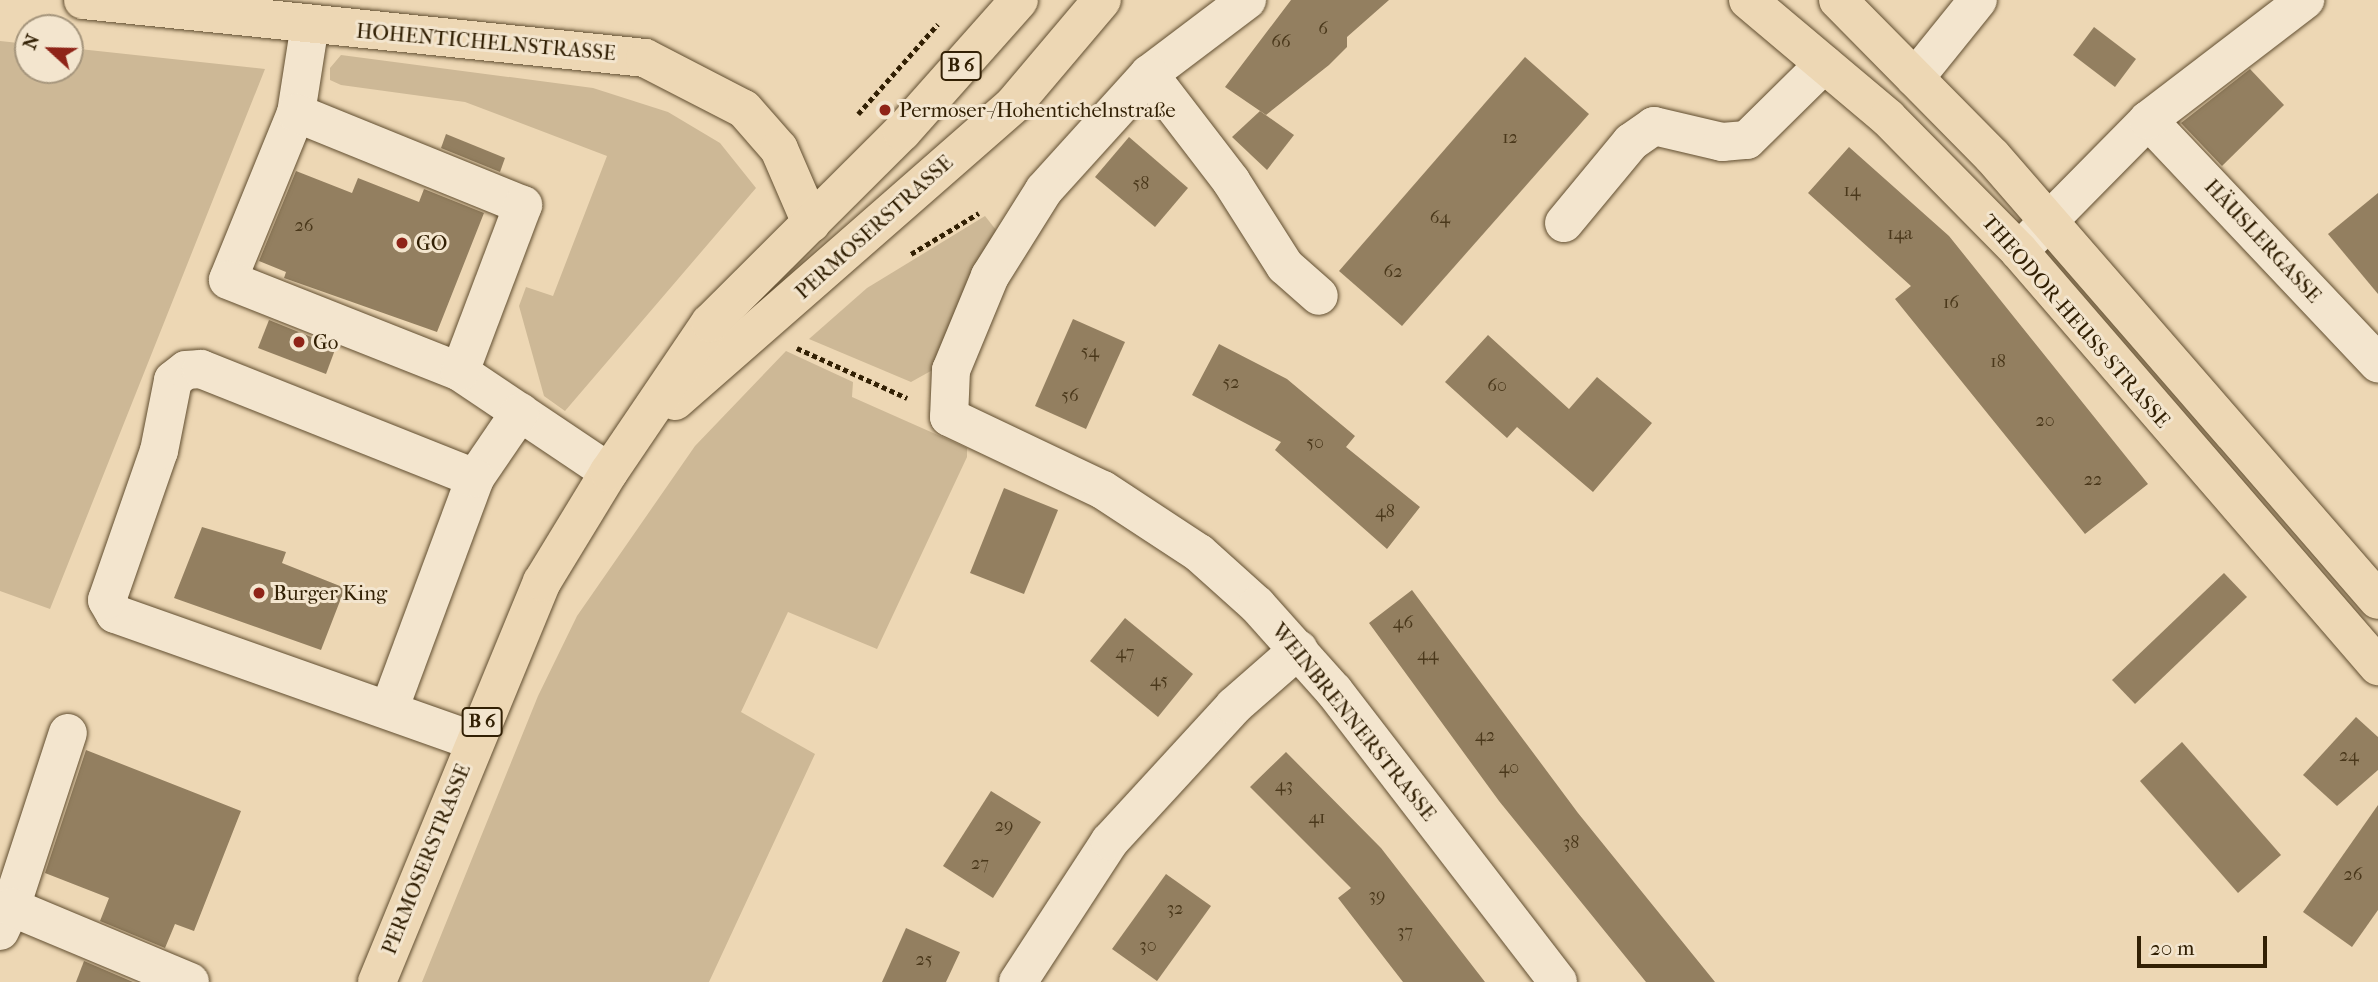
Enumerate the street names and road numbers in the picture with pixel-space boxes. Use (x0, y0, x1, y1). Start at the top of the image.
street label: HOHENTICHELNSTRASSE (355, 18, 617, 66)
road number: B 6 (940, 50, 982, 82)
street label: PERMOSERSTRASSE (790, 150, 958, 304)
street label: HÄUSLERGASSE (2199, 174, 2327, 308)
street label: THEODOR-HEUSS-STRASSE (1976, 209, 2176, 433)
street label: WEINBRENNERSTRASSE (1266, 618, 1442, 826)
road number: B 6 (461, 706, 503, 737)
street label: PERMOSERSTRASSE (376, 760, 476, 958)

